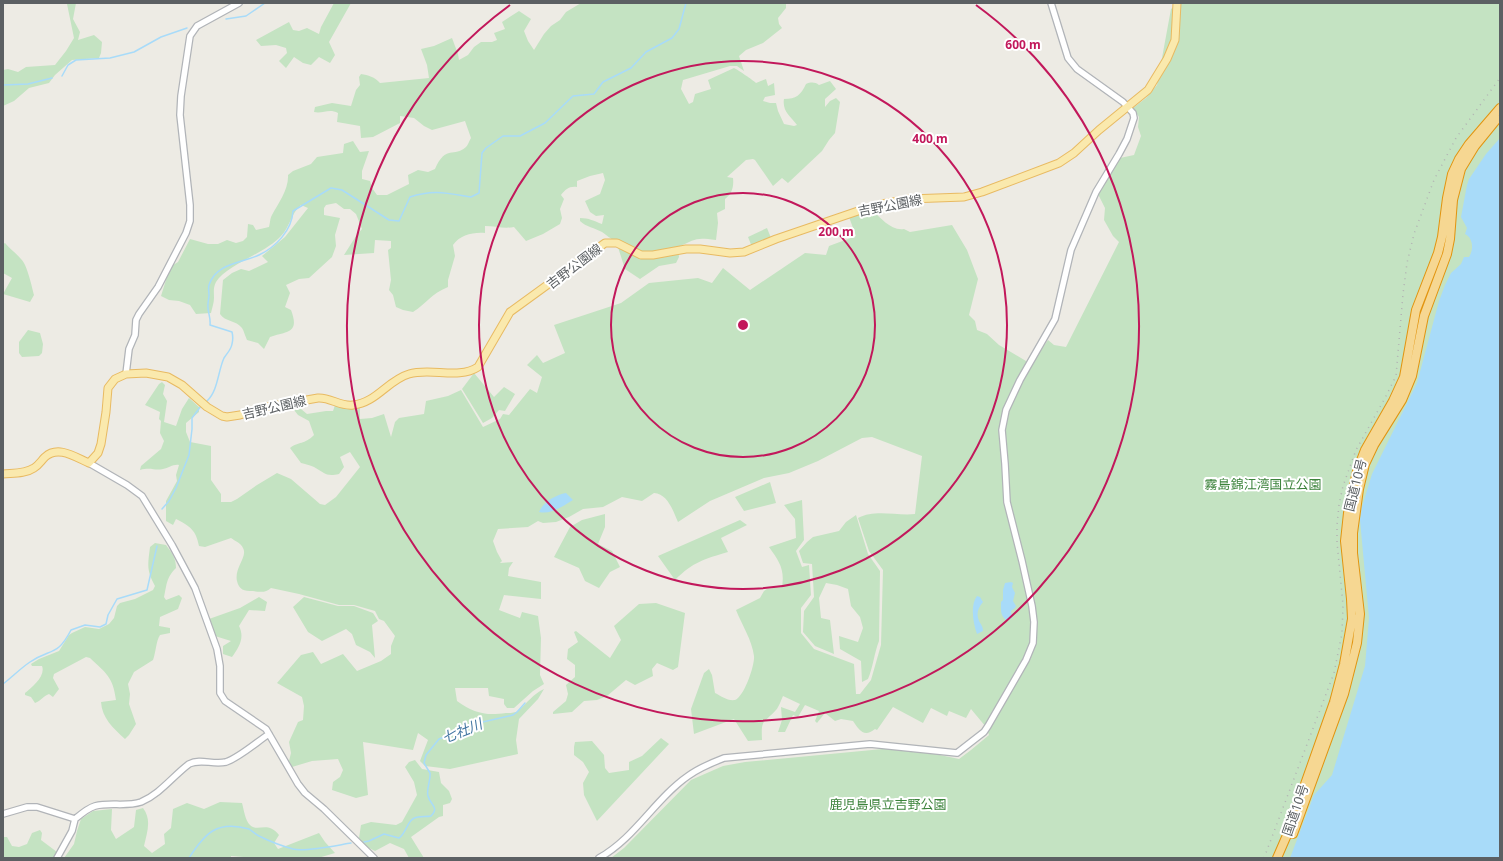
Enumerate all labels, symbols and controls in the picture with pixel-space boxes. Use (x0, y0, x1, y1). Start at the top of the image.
text: 600 m (1005, 36, 1041, 53)
text: 400 m (912, 130, 948, 147)
street label: 吉野公園線 (856, 190, 924, 220)
text: 200 m (818, 223, 854, 240)
street label: 吉野公園線 (543, 239, 605, 293)
centre of rings (736, 318, 750, 332)
street label: 吉野公園線 (240, 391, 308, 423)
street label: 国道10号 (1340, 457, 1370, 513)
park label: 霧島錦江湾国立公園 (1204, 475, 1322, 493)
water label: 七社川 (439, 713, 487, 747)
street label: 国道10号 (1278, 782, 1312, 838)
park label: 鹿児島県立吉野公園 (829, 795, 947, 813)

